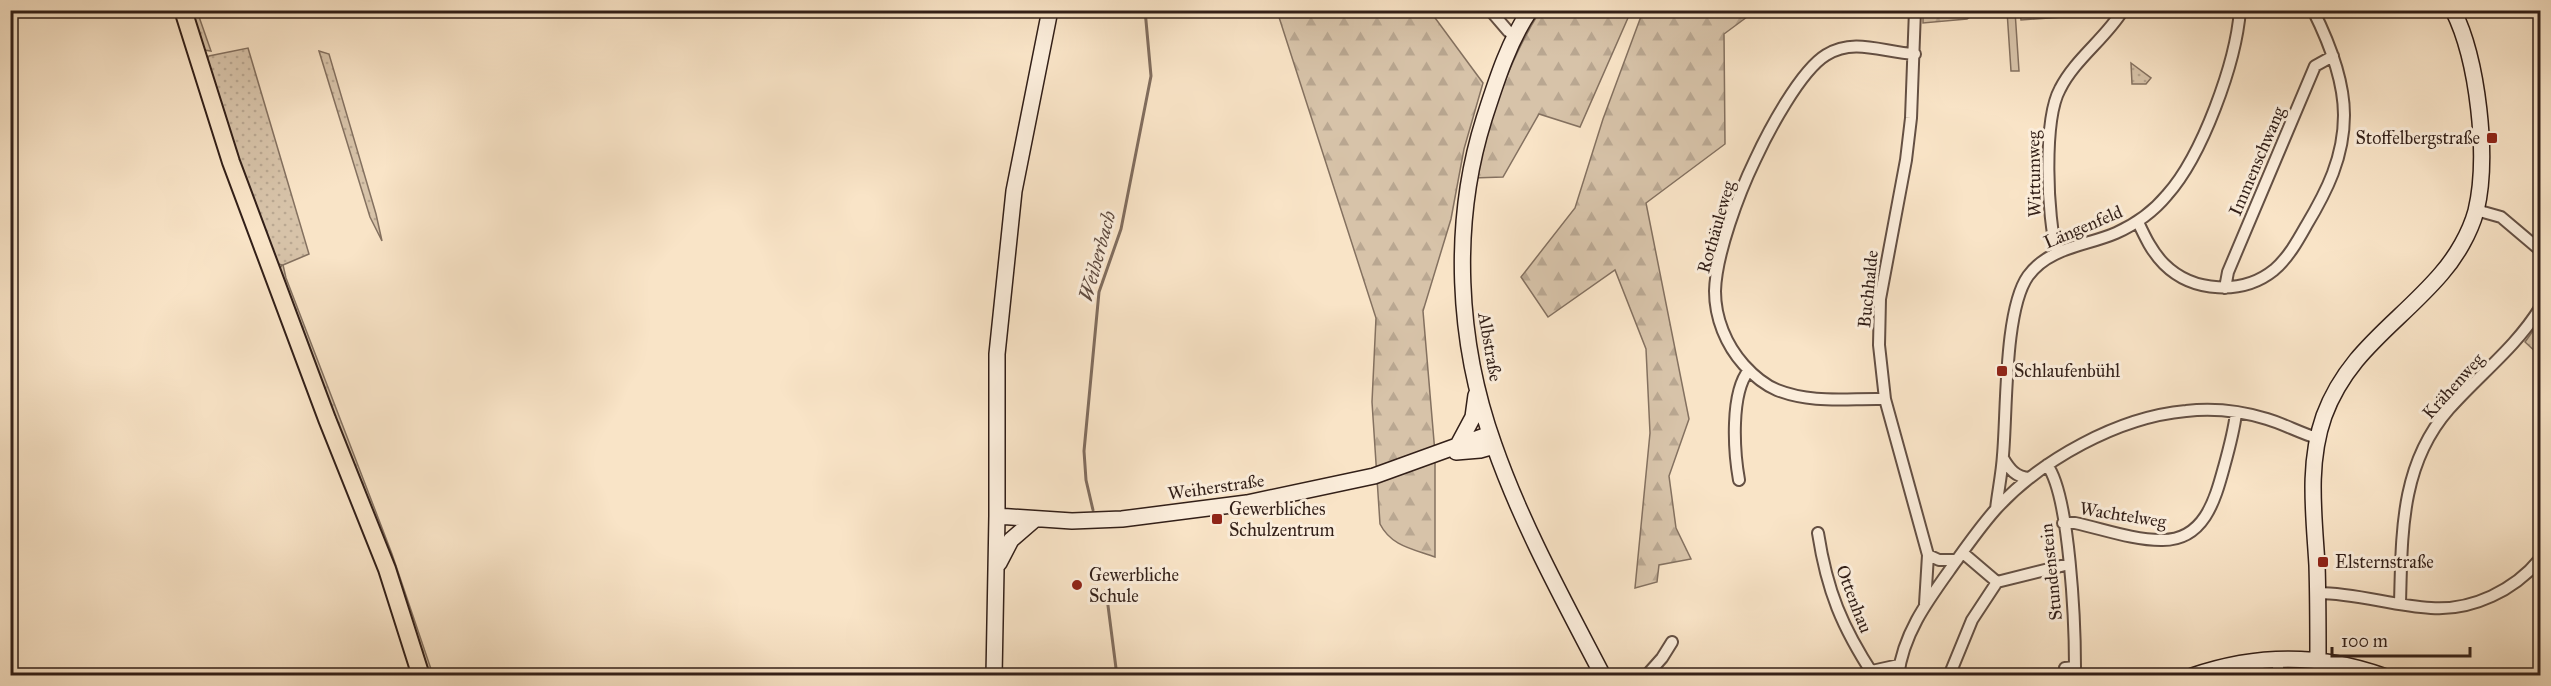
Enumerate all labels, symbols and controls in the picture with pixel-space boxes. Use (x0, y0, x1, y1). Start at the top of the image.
street label: Immenschwang (2224, 102, 2291, 219)
place label: Stoffelbergstraße (2355, 127, 2480, 150)
street label: Wittumweg (2022, 130, 2047, 218)
marker: Stoffelbergstraße (2485, 131, 2499, 145)
street label: Rothäuleweg (1692, 178, 1741, 276)
street label: Längenfeld (2040, 201, 2126, 254)
water label: Weiherbach (1073, 208, 1121, 304)
street label: Buchhalde (1853, 249, 1883, 329)
street label: Albstraße (1473, 310, 1507, 383)
street label: Krähenweg (2418, 348, 2490, 424)
place label: Schlaufenbühl (2014, 360, 2120, 382)
marker: Schlaufenbühl (1995, 364, 2009, 378)
street label: Weiherstraße (1166, 469, 1266, 505)
street label: Wachtelweg (2078, 497, 2168, 534)
place label: Gewerbliches Schulzentrum (1229, 498, 1335, 541)
marker: Gewerbliches Schulzentrum (1210, 512, 1224, 526)
street label: Stundenstein (2035, 522, 2067, 622)
place label: Elsternstraße (2335, 551, 2434, 573)
marker: Elsternstraße (2316, 555, 2330, 569)
street label: Ottenhau (1831, 562, 1877, 636)
place label: Gewerbliche Schule (1089, 564, 1179, 607)
marker: Gewerbliche Schule (1070, 578, 1084, 592)
scale bar (2332, 620, 2470, 658)
text: 100 m (2341, 630, 2388, 652)

